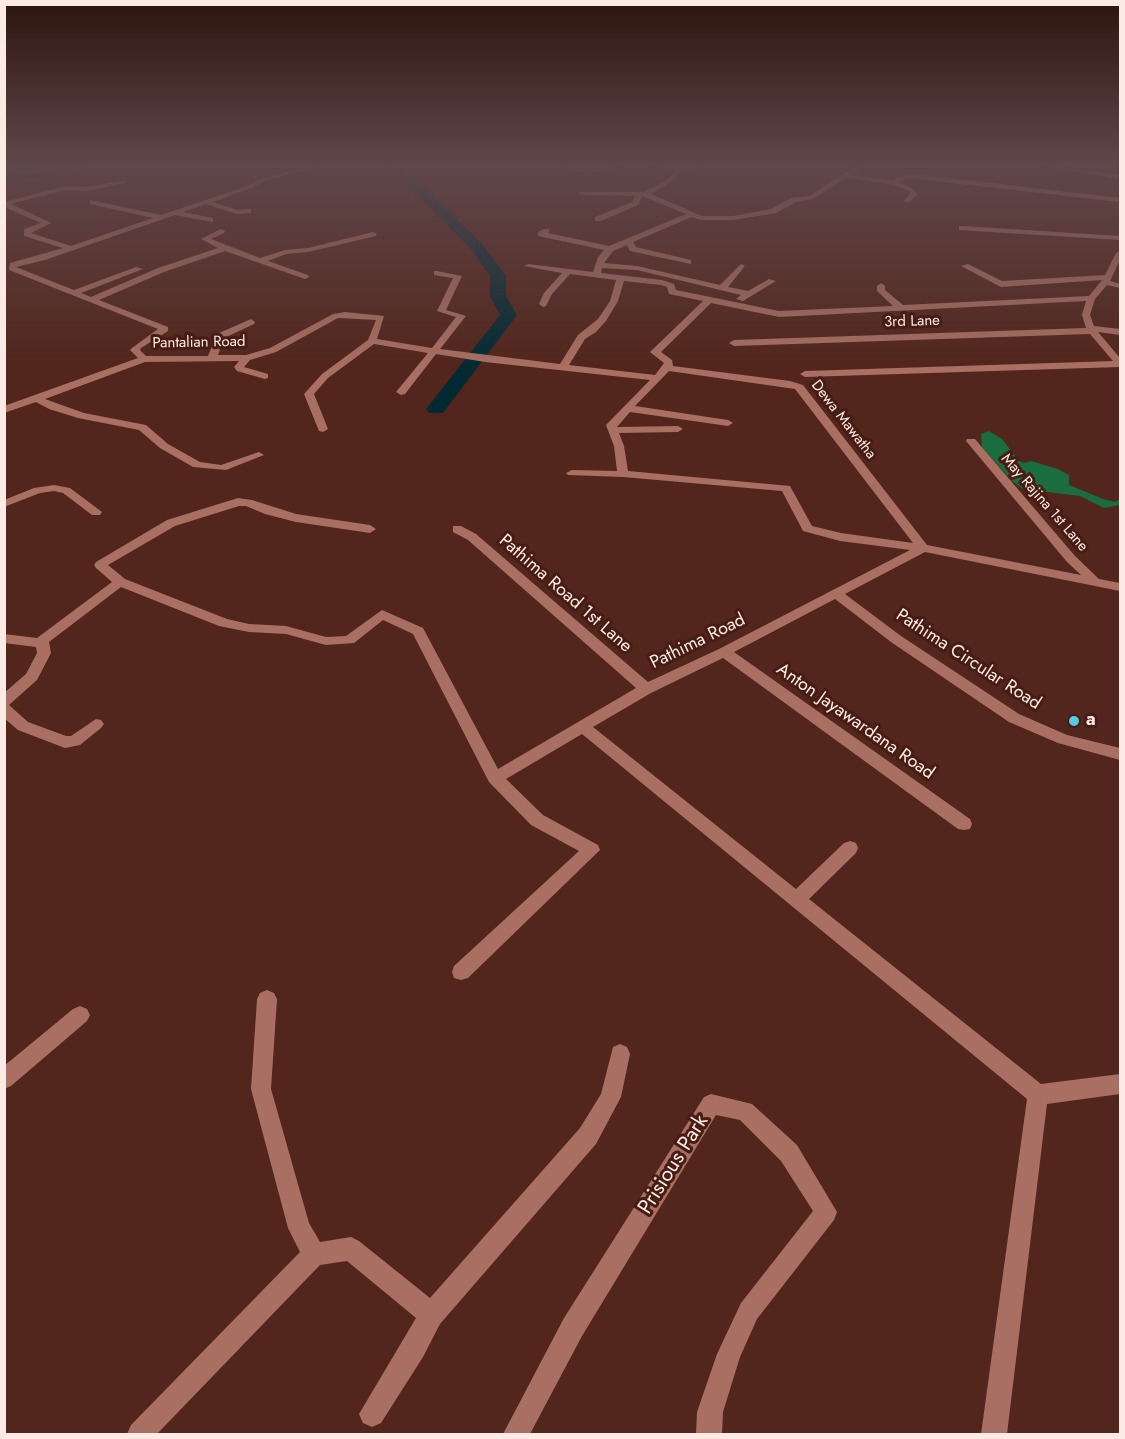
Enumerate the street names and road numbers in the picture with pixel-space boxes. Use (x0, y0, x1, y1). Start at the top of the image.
street label: 3rd Lane (884, 312, 940, 332)
street label: Pantalian Road (152, 333, 246, 353)
street label: Dewa Mawatha (807, 377, 879, 463)
street label: May Rajina 1st Lane (997, 450, 1091, 556)
street label: Pathima Road 1st Lane (494, 530, 636, 658)
street label: Pathima Circular Road (891, 605, 1045, 715)
street label: Pathima Road (647, 610, 749, 674)
street label: Anton Jayawardana Road (772, 659, 938, 785)
street label: Prisious Park (634, 1111, 714, 1219)

